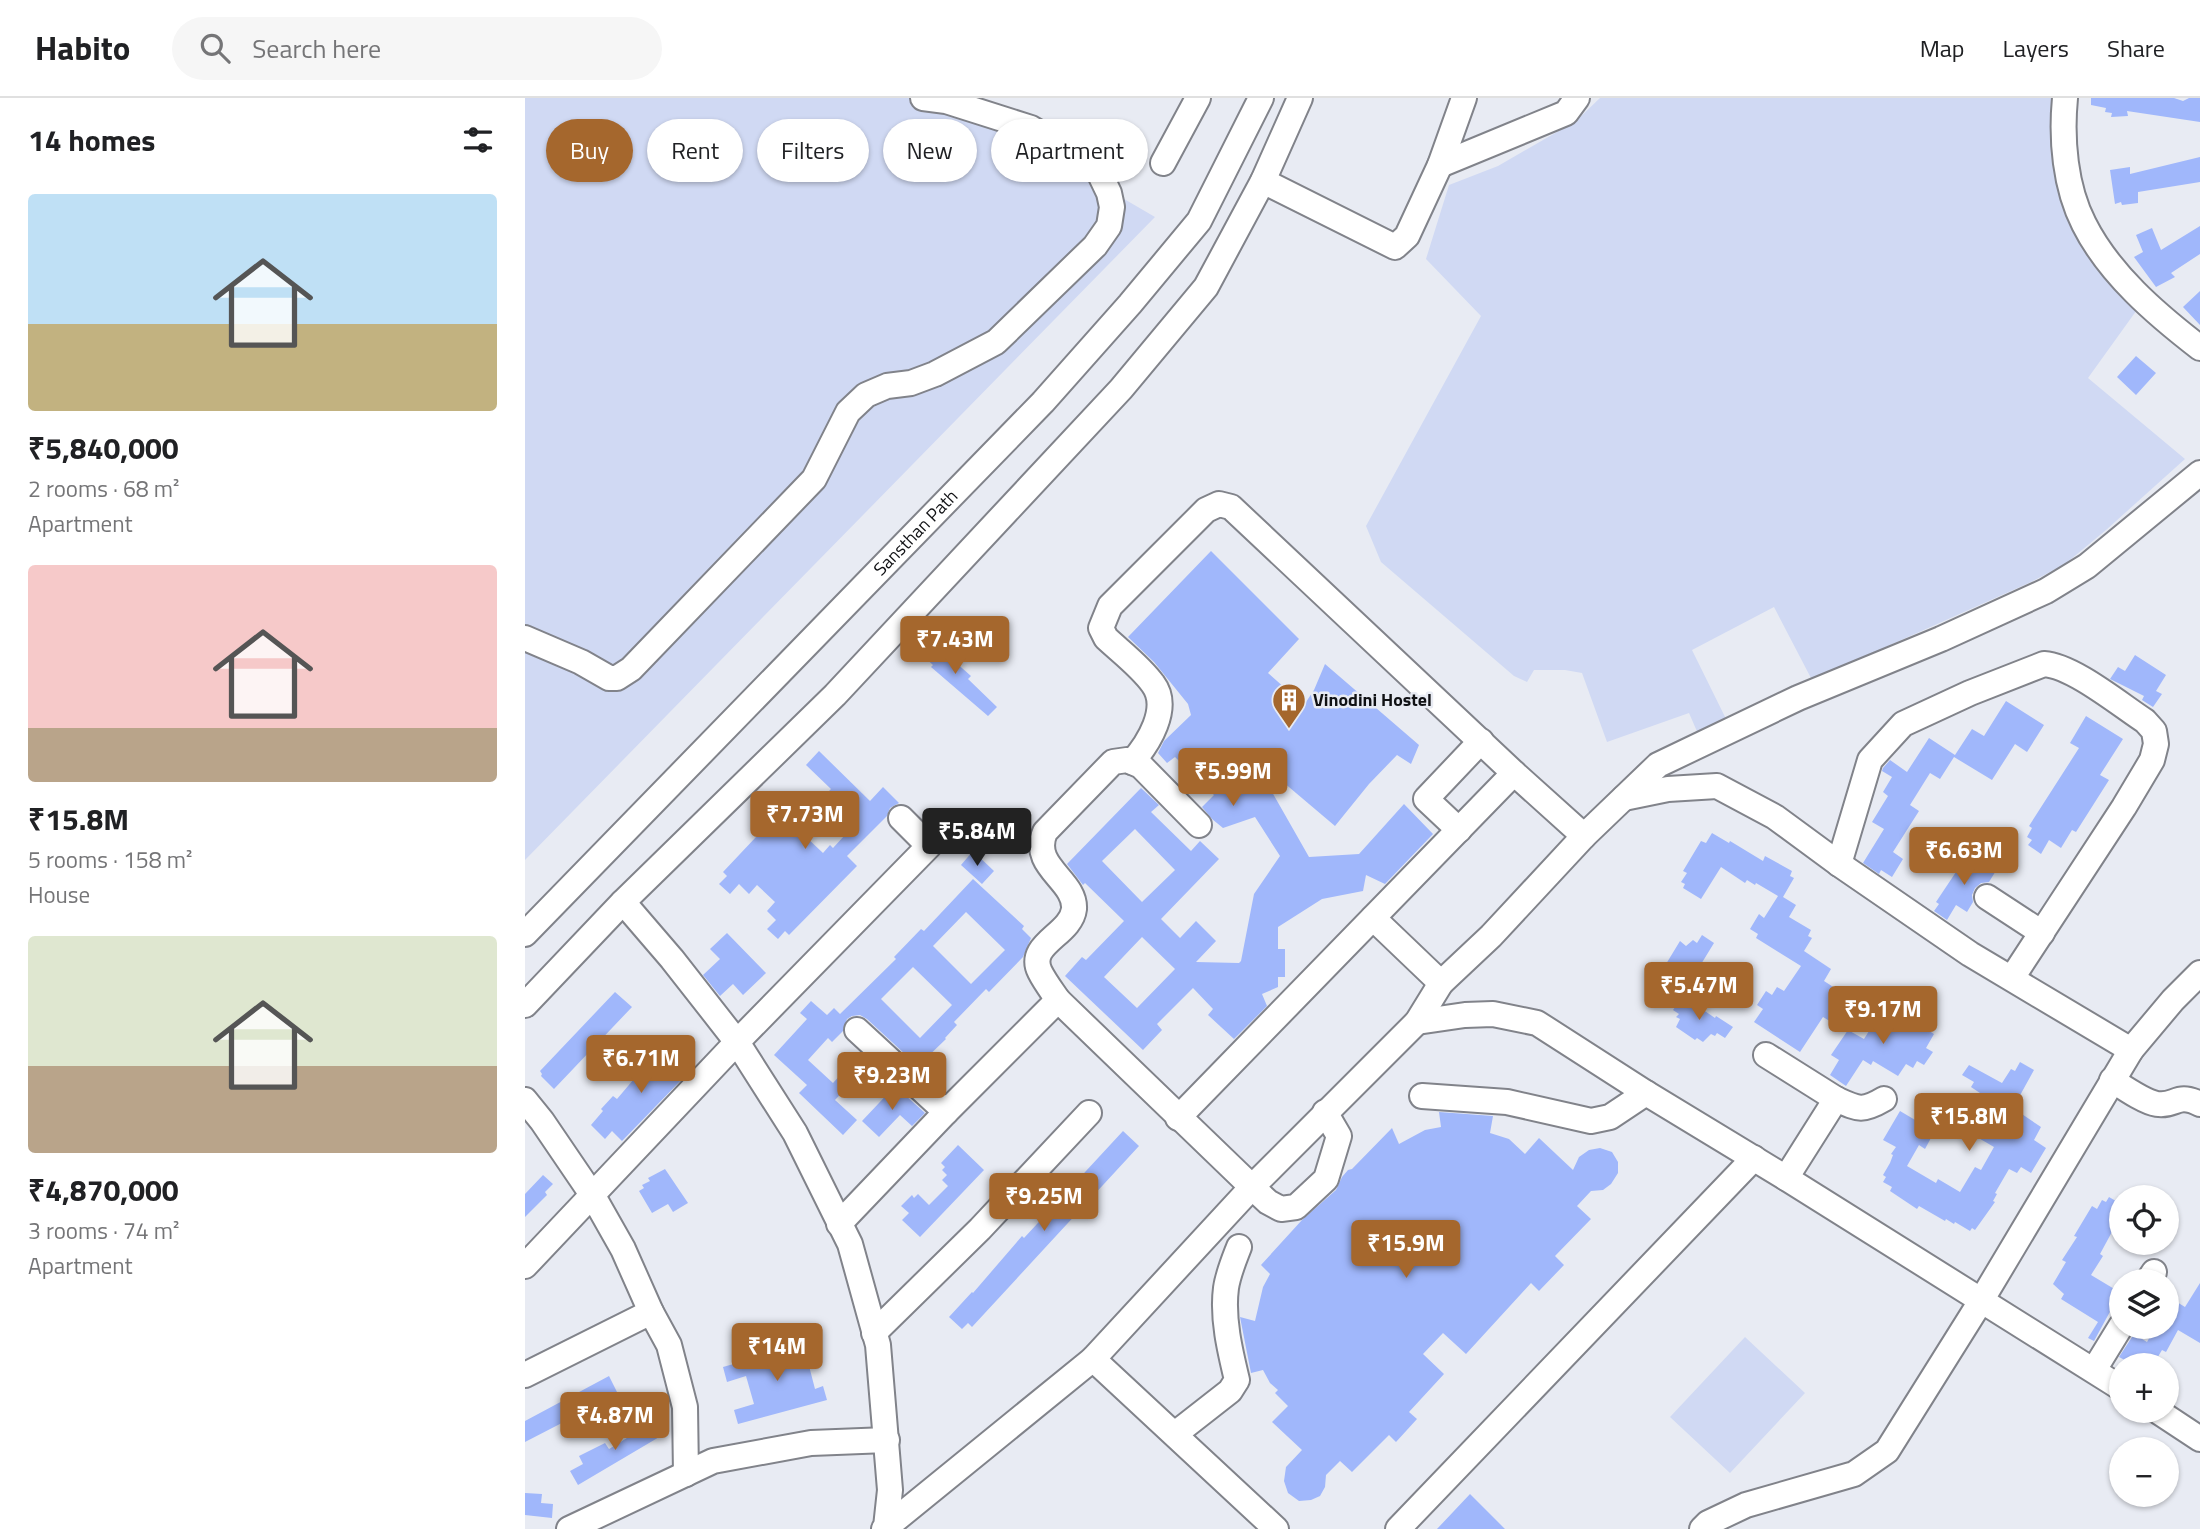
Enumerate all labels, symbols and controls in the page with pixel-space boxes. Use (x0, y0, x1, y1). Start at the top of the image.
search box (172, 17, 662, 80)
text: Habito (35, 23, 130, 73)
icon: search (196, 29, 234, 67)
text: Search here (252, 29, 381, 68)
text: Map (1920, 30, 1965, 66)
text: Layers (2003, 30, 2069, 66)
text: Share (2107, 30, 2165, 66)
text: 14 homes (28, 117, 155, 163)
chip: Buy (546, 119, 633, 182)
chip: Rent (647, 119, 743, 182)
chip: Filters (757, 119, 869, 182)
chip: New (883, 119, 977, 182)
chip: Apartment (991, 119, 1148, 182)
icon: filters (459, 121, 497, 159)
icon: home (200, 240, 326, 366)
text: ₹5,840,000 (28, 425, 179, 471)
text: 2 rooms · 68 m² (28, 471, 179, 506)
street label: Sansthan Path (867, 483, 964, 582)
text: Apartment (28, 506, 133, 541)
icon: home (200, 611, 326, 737)
pin: ₹7.43M (898, 616, 1012, 676)
text: ₹7.43M (916, 621, 994, 656)
building icon: Vinodini Hostel (1270, 681, 1308, 730)
place label: Vinodini Hostel (1313, 686, 1432, 713)
pin: ₹5.99M (1176, 748, 1290, 808)
text: ₹5.99M (1194, 753, 1272, 788)
pin: ₹7.73M (748, 792, 862, 851)
text: ₹15.8M (28, 796, 129, 842)
text: ₹7.73M (766, 796, 844, 831)
pin: ₹5.84M (920, 808, 1034, 868)
text: ₹5.84M (938, 813, 1016, 848)
pin: ₹6.63M (1907, 828, 2021, 887)
text: ₹6.63M (1925, 832, 2003, 867)
text: 5 rooms · 158 m² (28, 842, 192, 877)
text: House (28, 877, 90, 912)
pin: ₹5.47M (1642, 962, 1756, 1022)
text: ₹5.47M (1660, 967, 1738, 1002)
icon: home (200, 982, 326, 1108)
pin: ₹9.17M (1826, 986, 1940, 1046)
text: ₹9.17M (1844, 991, 1922, 1026)
pin: ₹6.71M (584, 1035, 698, 1095)
text: ₹6.71M (602, 1040, 680, 1075)
pin: ₹9.23M (835, 1052, 949, 1112)
text: ₹9.23M (853, 1057, 931, 1092)
pin: ₹15.8M (1912, 1094, 2026, 1153)
text: ₹15.8M (1930, 1098, 2008, 1133)
text: ₹4,870,000 (28, 1167, 179, 1213)
pin: ₹9.25M (987, 1174, 1101, 1233)
text: ₹9.25M (1005, 1178, 1083, 1213)
map controls (2109, 1185, 2179, 1507)
button: locate (2109, 1185, 2179, 1255)
text: 3 rooms · 74 m² (28, 1213, 179, 1248)
pin: ₹15.9M (1349, 1220, 1463, 1280)
text: ₹15.9M (1367, 1225, 1445, 1260)
text: Apartment (28, 1248, 133, 1283)
button: layers (2109, 1269, 2179, 1339)
pin: ₹14M (736, 1324, 818, 1383)
text: ₹14M (748, 1328, 806, 1363)
button: + (2109, 1353, 2179, 1423)
pin: ₹4.87M (558, 1392, 672, 1452)
text: ₹4.87M (576, 1397, 654, 1432)
button: − (2109, 1437, 2179, 1507)

